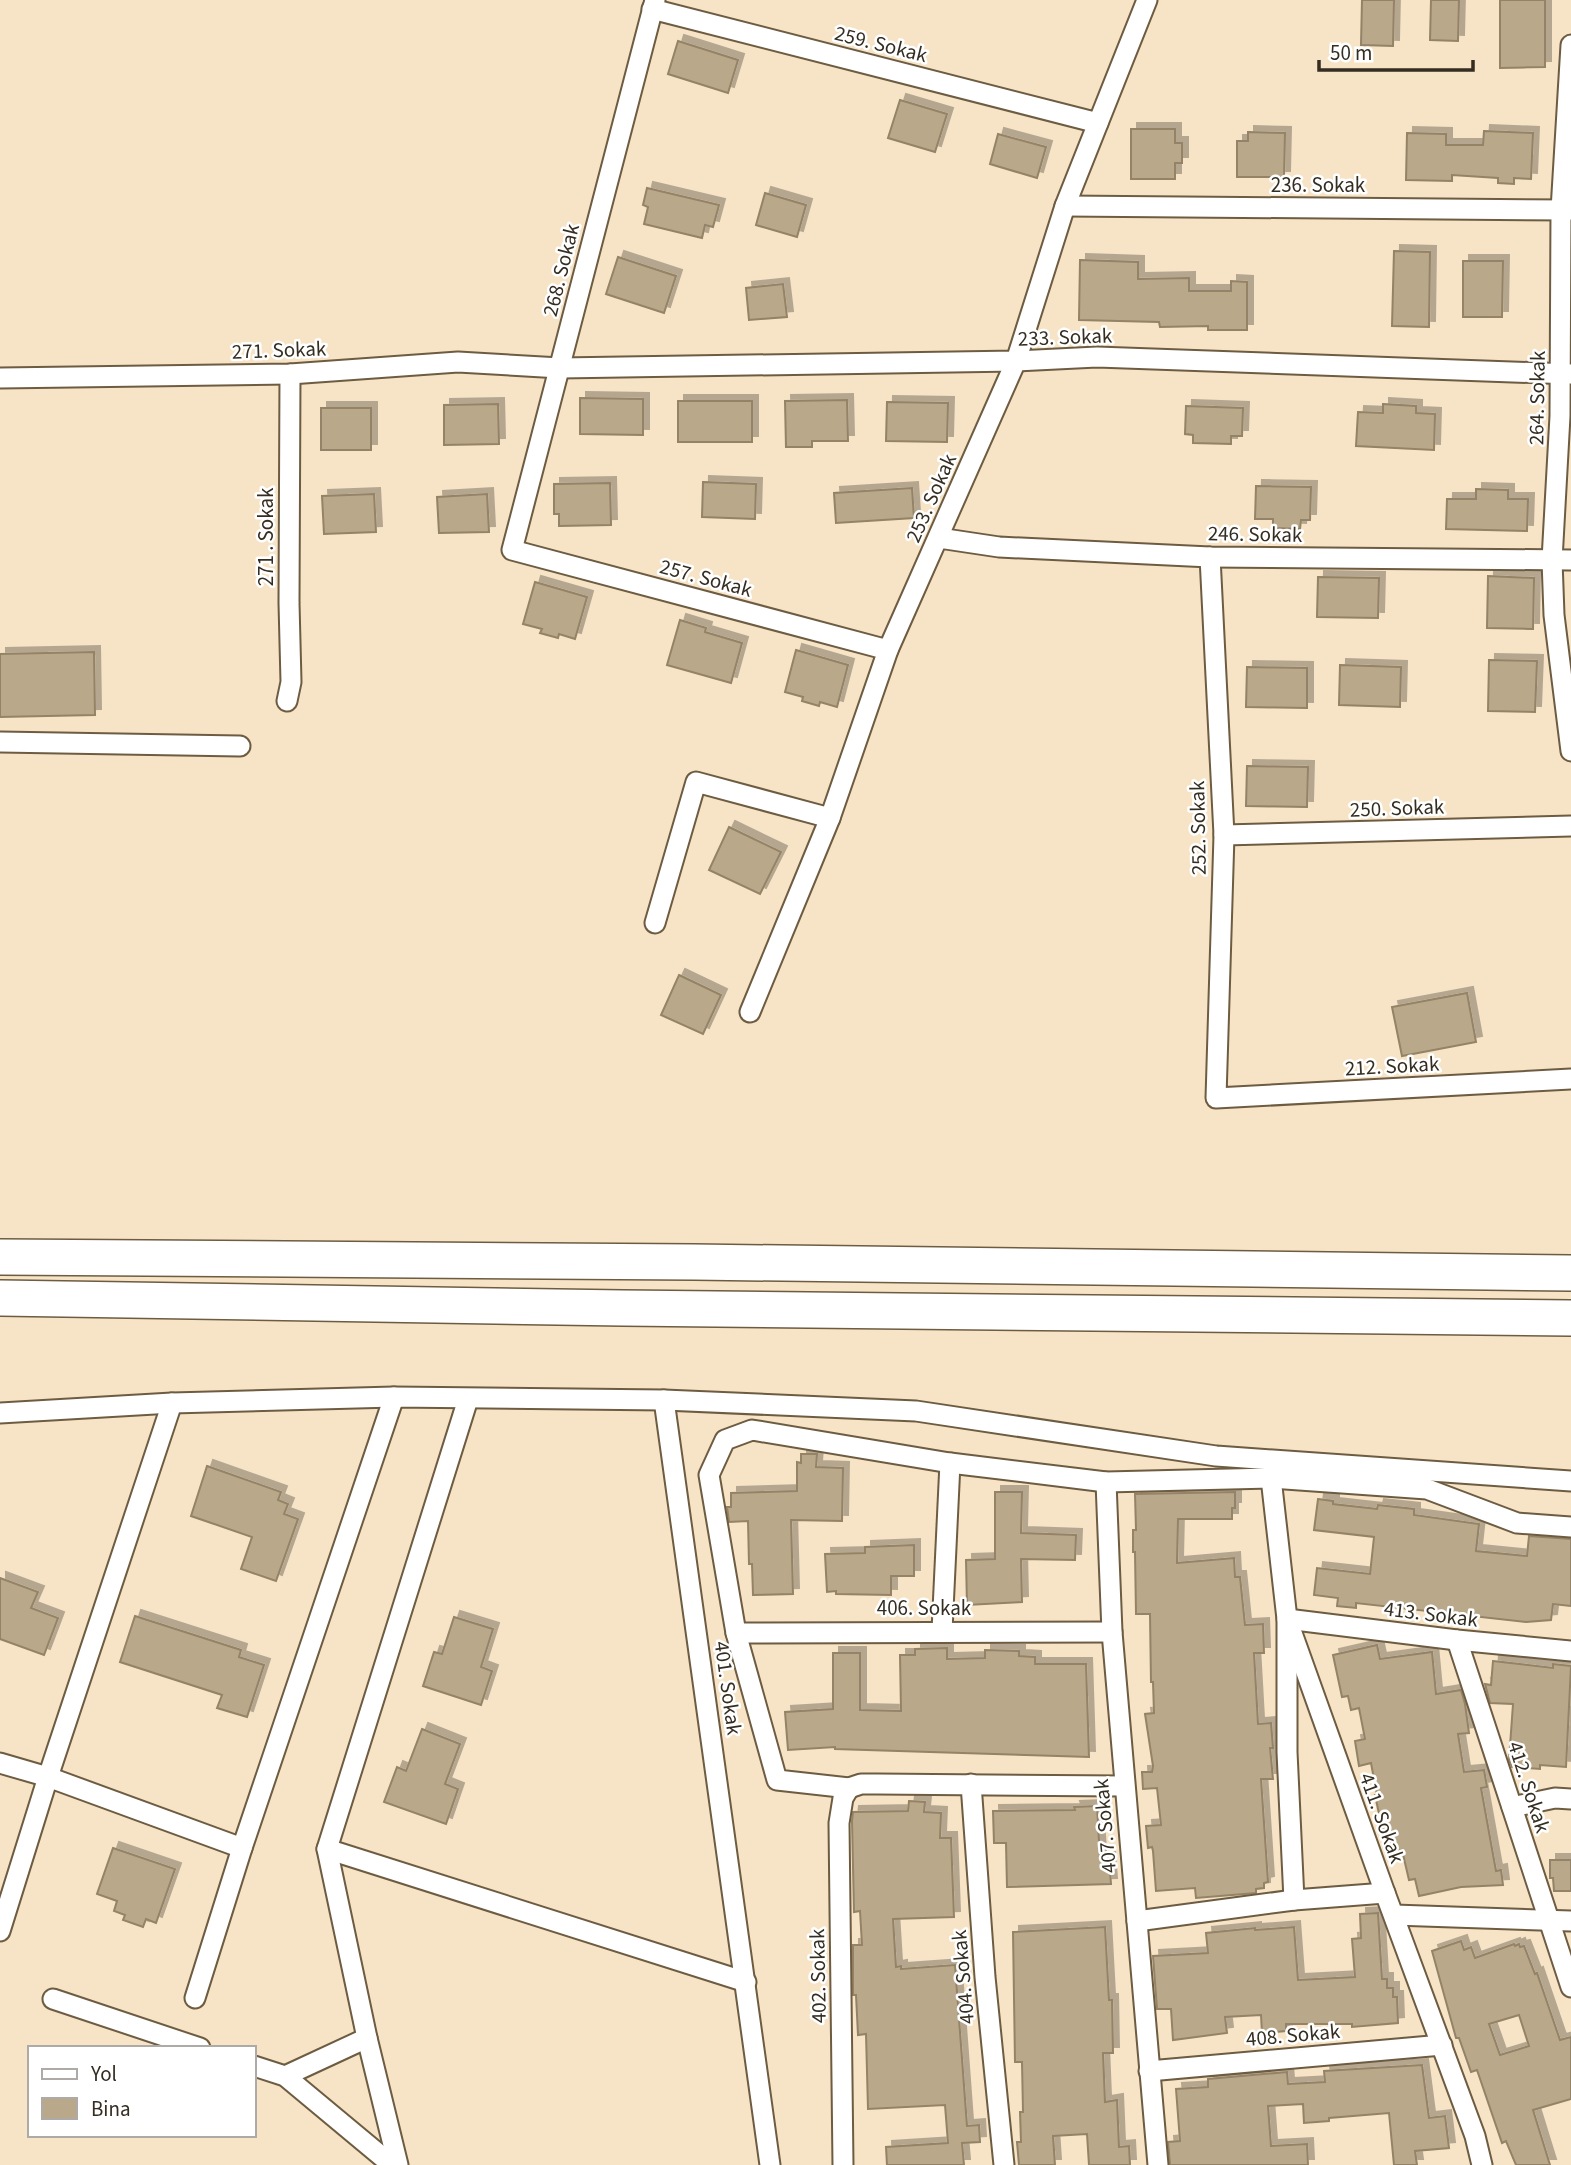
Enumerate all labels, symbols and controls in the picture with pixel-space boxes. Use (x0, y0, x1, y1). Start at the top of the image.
street label: 259. Sokak (832, 18, 931, 70)
scale bar (1319, 28, 1473, 72)
text: 50 m (1330, 38, 1372, 68)
street label: 236. Sokak (1271, 170, 1366, 200)
street label: 268. Sokak (535, 220, 587, 319)
street label: 233. Sokak (1017, 320, 1113, 354)
street label: 271. Sokak (231, 333, 327, 367)
street label: 264. Sokak (1521, 350, 1553, 446)
street label: 253. Sokak (898, 448, 964, 547)
street label: 271 . Sokak (251, 487, 281, 586)
street label: 246. Sokak (1207, 518, 1303, 550)
street label: 257. Sokak (656, 551, 756, 605)
street label: 252. Sokak (1182, 780, 1214, 876)
street label: 250. Sokak (1349, 791, 1445, 825)
street label: 212. Sokak (1344, 1049, 1441, 1083)
street label: 406. Sokak (877, 1593, 972, 1623)
street label: 413. Sokak (1382, 1593, 1480, 1635)
street label: 401. Sokak (707, 1639, 750, 1737)
street label: 412. Sokak (1500, 1737, 1558, 1837)
street label: 411. Sokak (1352, 1768, 1412, 1868)
street label: 407. Sokak (1086, 1777, 1124, 1874)
street label: 402. Sokak (802, 1928, 834, 2024)
street label: 404. Sokak (944, 1928, 982, 2025)
street label: 408. Sokak (1245, 2016, 1342, 2054)
legend (28, 2046, 256, 2137)
text: Yol (90, 2059, 117, 2089)
text: Bina (91, 2094, 131, 2124)

